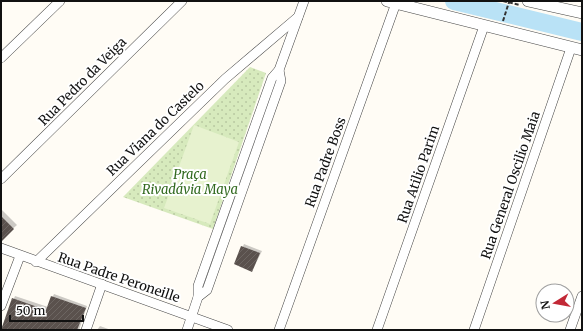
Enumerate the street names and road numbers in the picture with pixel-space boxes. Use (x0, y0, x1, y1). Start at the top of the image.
street label: Rua Pedro da Veiga (35, 34, 130, 129)
street label: Rua Viana do Castelo (103, 77, 208, 179)
street label: Rua General Oscilio Maia (477, 109, 544, 261)
street label: Rua Padre Boss (301, 115, 350, 210)
street label: Rua Atilio Parim (394, 123, 443, 225)
street label: Rua Padre Peroneille (56, 249, 182, 306)

